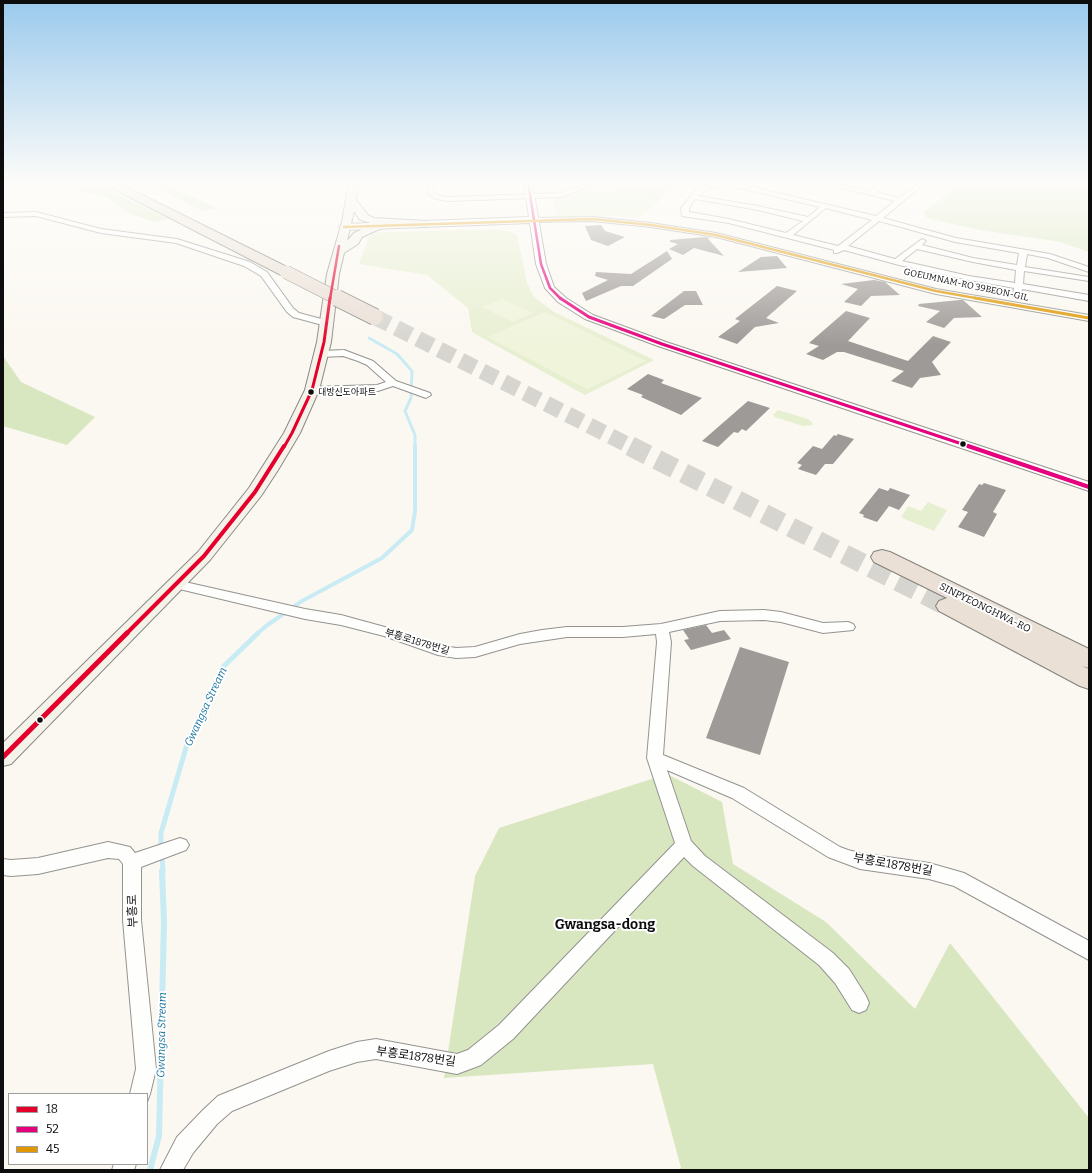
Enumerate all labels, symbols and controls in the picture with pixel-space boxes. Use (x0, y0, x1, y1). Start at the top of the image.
street label: GOEUMNAM-RO 39BEON-GIL (903, 267, 1029, 303)
marker: 대방신도아파트 (306, 387, 316, 397)
place label: 대방신도아파트 (318, 387, 376, 397)
unlabelled marker (958, 439, 968, 449)
street label: SINPYEONGHWA-RO (937, 581, 1033, 635)
street label: 부흥로1878번길 (383, 626, 451, 658)
water label: Gwangsa Stream (182, 665, 230, 749)
unlabelled marker (35, 715, 45, 725)
street label: 부흥로1878번길 (852, 851, 934, 879)
street label: 부흥로 (125, 894, 141, 928)
district label: Gwangsa-dong (555, 917, 655, 933)
water label: Gwangsa Stream (155, 992, 169, 1078)
street label: 부흥로1878번길 (375, 1044, 457, 1070)
legend (8, 1093, 148, 1165)
text: 18 (46, 1102, 58, 1116)
text: 52 (46, 1122, 59, 1136)
text: 45 (46, 1142, 59, 1156)

